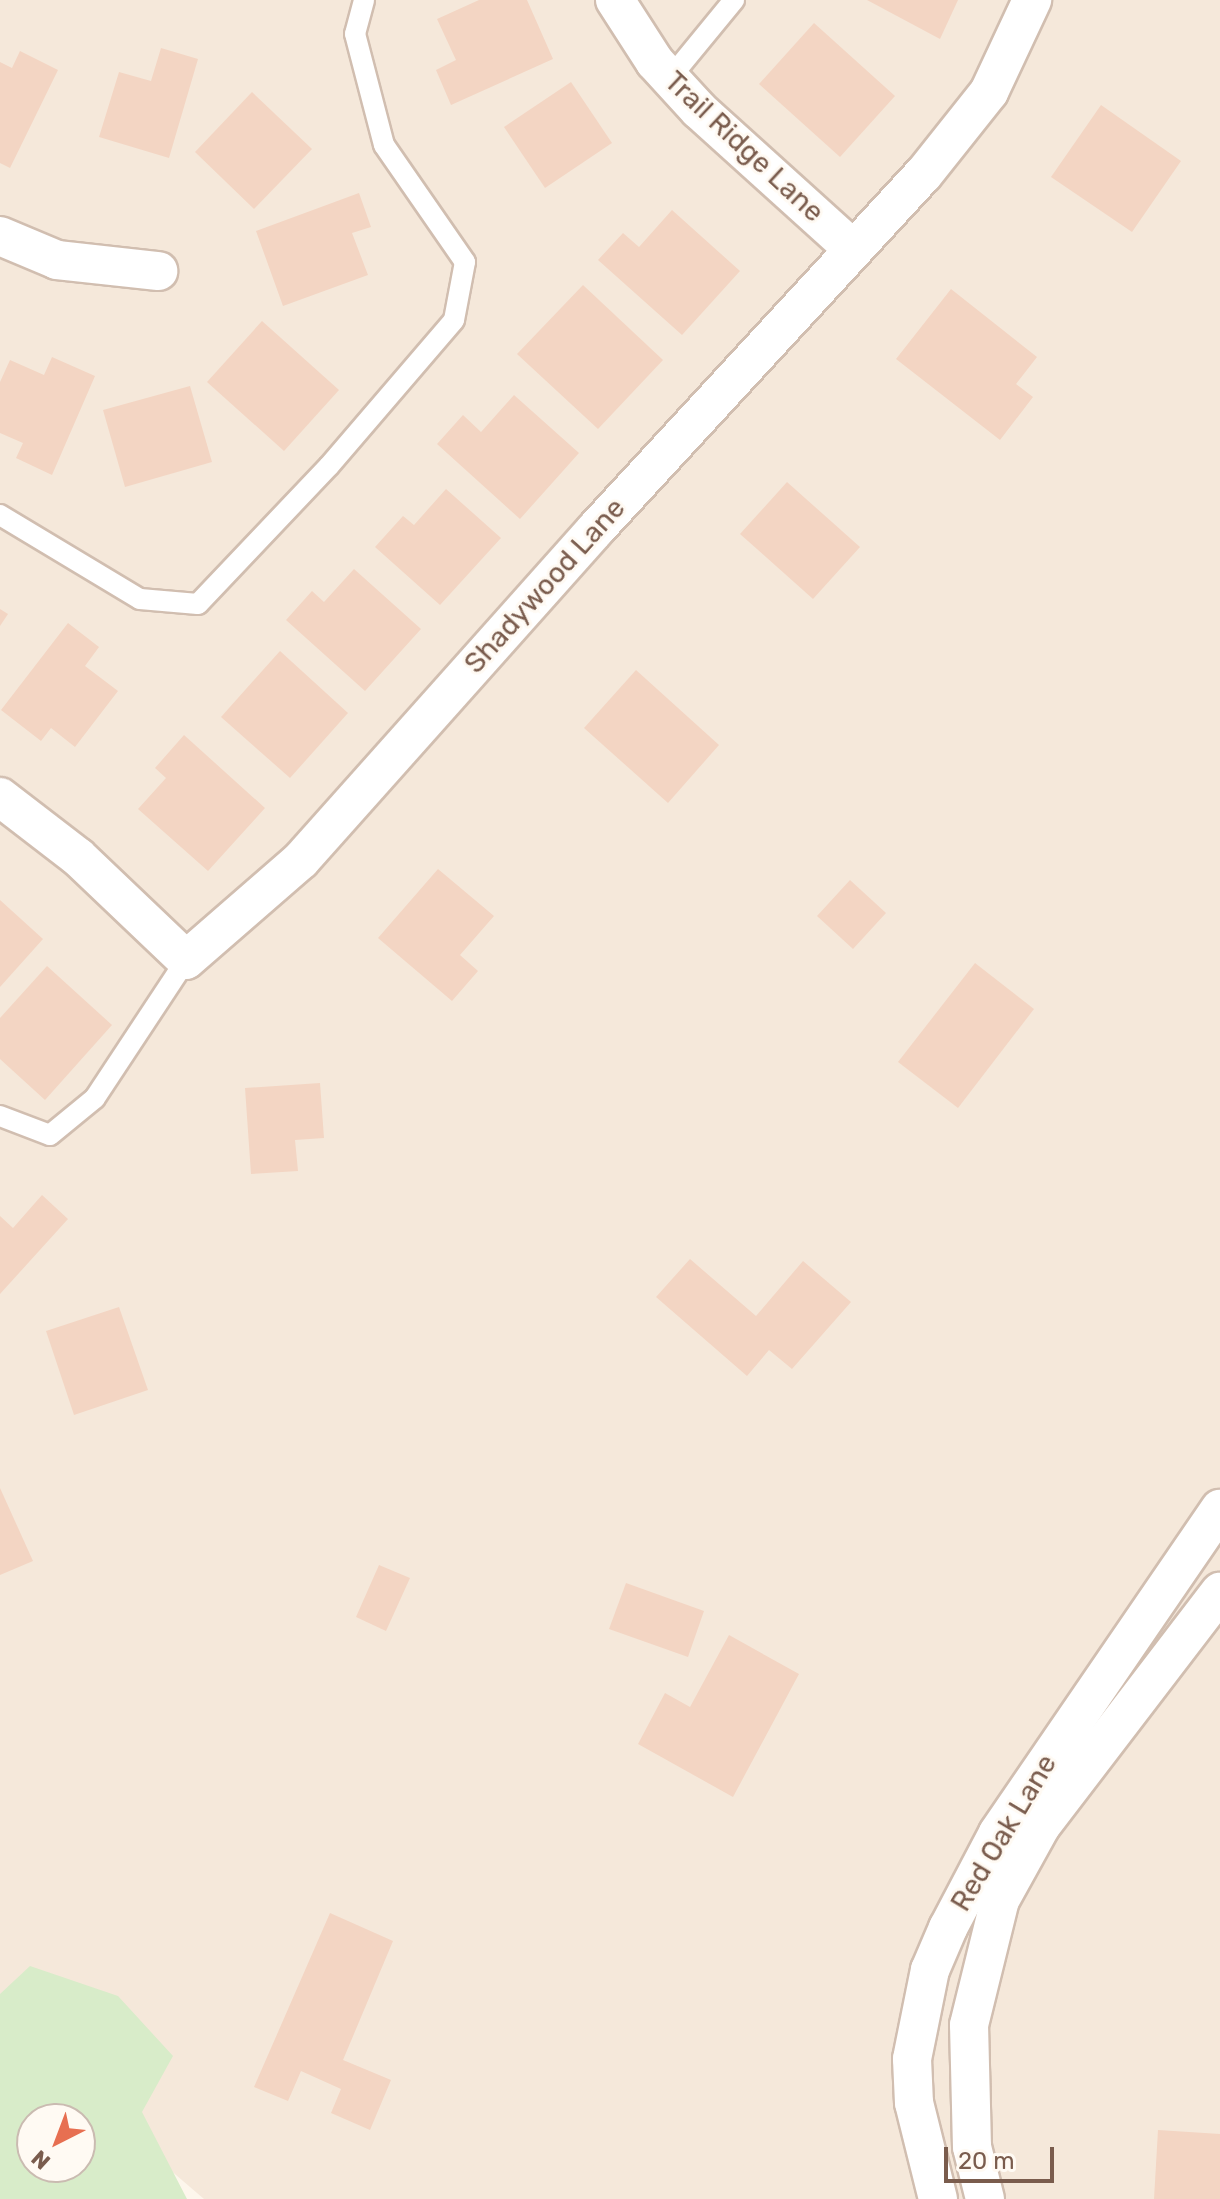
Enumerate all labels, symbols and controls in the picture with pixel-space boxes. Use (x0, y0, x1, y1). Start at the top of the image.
street label: Trail Ridge Lane (658, 65, 830, 229)
street label: Shadywood Lane (458, 492, 632, 680)
street label: Red Oak Lane (944, 1749, 1064, 1917)
north arrow (16, 2103, 96, 2183)
scale bar (948, 2131, 1058, 2181)
text: N (26, 2144, 56, 2175)
text: 20 m (958, 2147, 1015, 2175)

